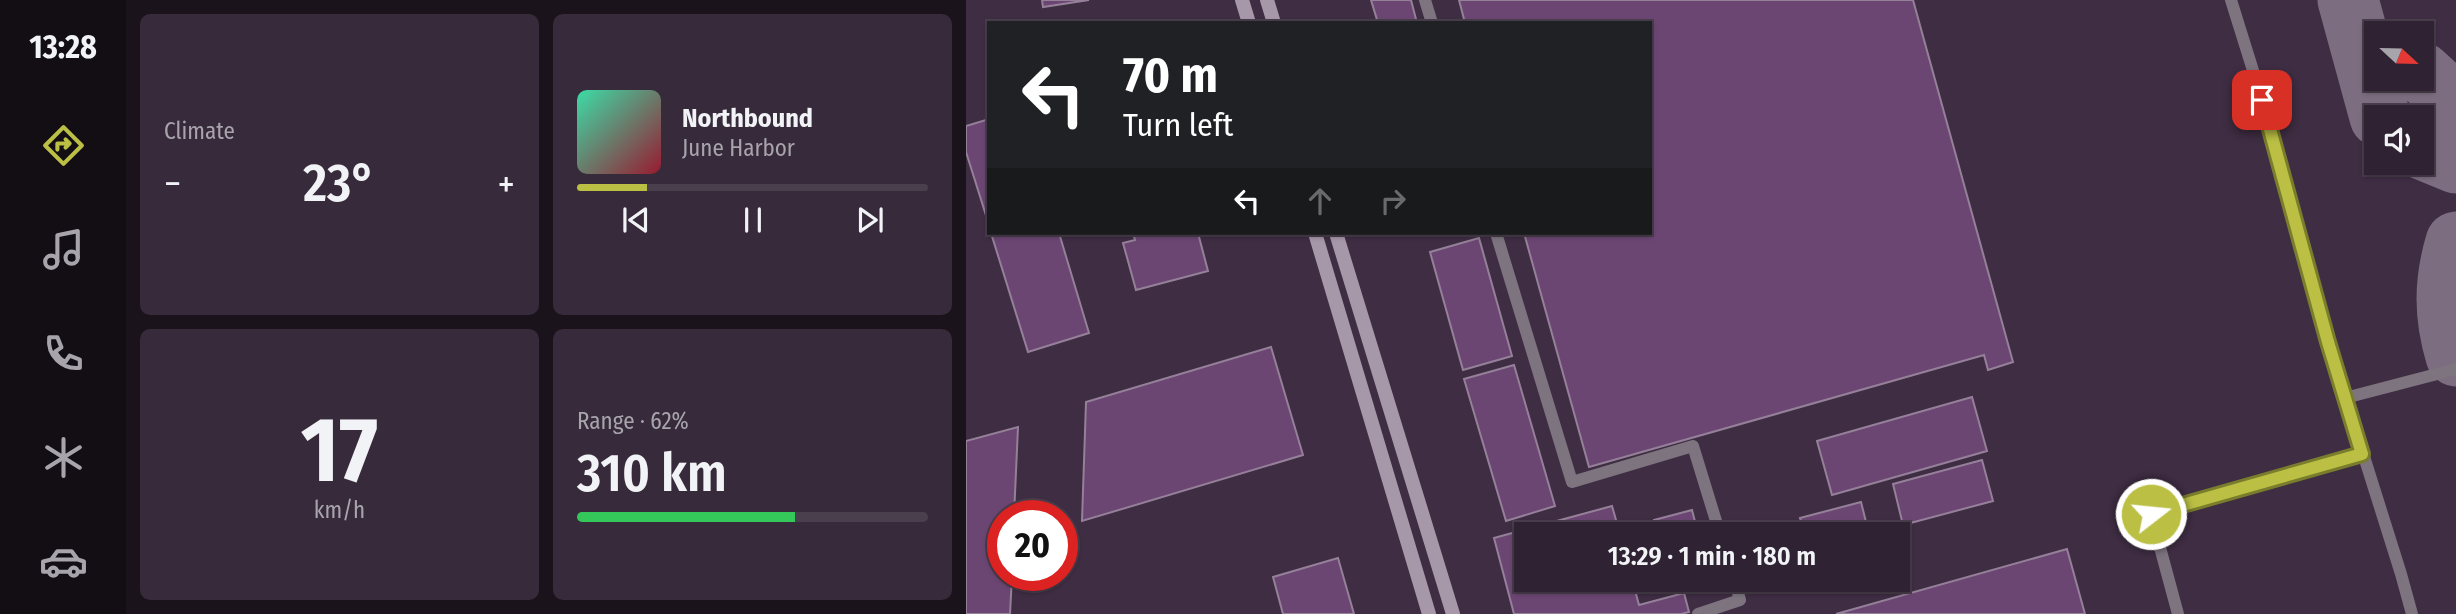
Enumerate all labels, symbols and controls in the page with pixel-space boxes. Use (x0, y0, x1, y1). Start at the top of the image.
north arrow (2364, 21, 2434, 91)
map controls (2364, 21, 2434, 175)
text: 13:28 (29, 28, 97, 66)
text: 70 m (1123, 46, 1218, 105)
icon: left (1008, 49, 1099, 140)
pin (2232, 70, 2292, 130)
icon: arrive (2243, 81, 2281, 119)
text: Northbound (682, 103, 813, 134)
button: sound (2364, 105, 2434, 175)
text: Turn left (1123, 106, 1233, 144)
text: Climate (164, 117, 235, 145)
icon: directions (39, 121, 88, 170)
text: June Harbor (682, 134, 795, 162)
text: 23° (303, 152, 376, 215)
text: − (164, 161, 181, 207)
text: + (498, 161, 515, 207)
icon: left (1228, 182, 1266, 220)
icon: ahead (1301, 182, 1339, 220)
icon: right (1374, 182, 1412, 220)
icon: previous (617, 201, 655, 239)
icon: pause (734, 201, 772, 239)
icon: next (851, 201, 889, 239)
icon: music (39, 225, 88, 274)
icon: phone (39, 329, 88, 378)
text: 17 (301, 396, 378, 505)
text: Range · 62% (577, 407, 689, 435)
icon: climate (39, 433, 88, 482)
text: 310 km (577, 442, 727, 505)
position arrow (2114, 477, 2188, 551)
text: km/h (314, 496, 365, 524)
speed limit sign: 20 (987, 500, 1078, 591)
icon: car (39, 537, 88, 586)
text: 13:29 · 1 min · 180 m (1608, 541, 1816, 572)

